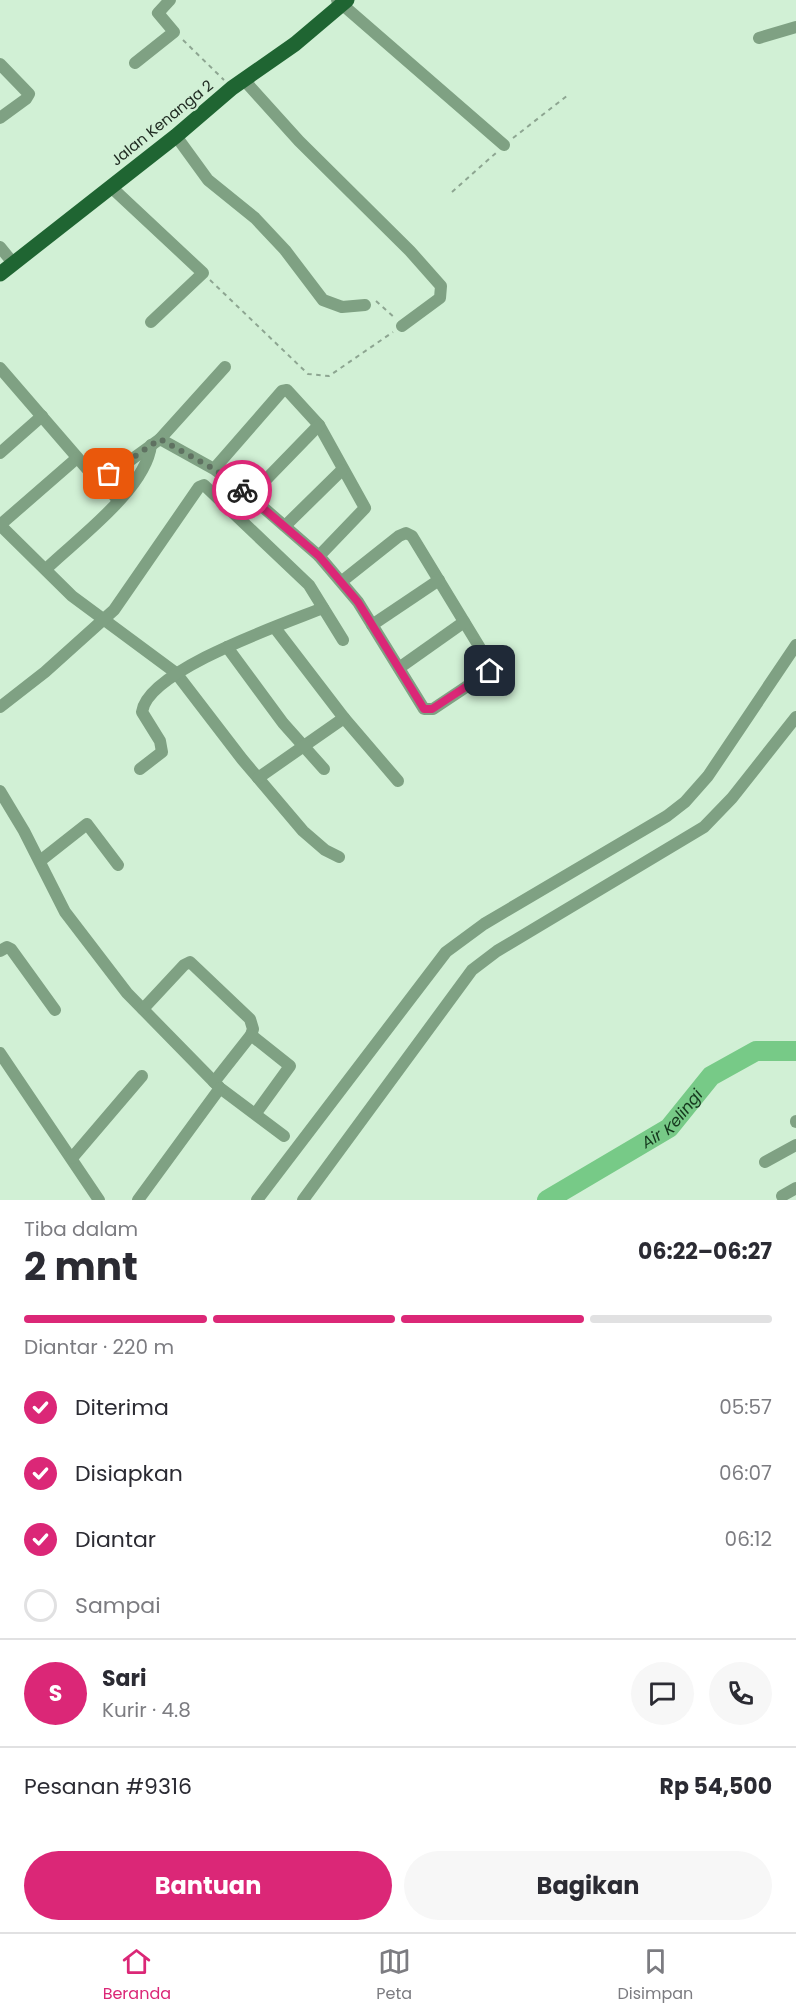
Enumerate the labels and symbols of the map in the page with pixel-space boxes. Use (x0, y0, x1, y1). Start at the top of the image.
street label: Jalan Kenanga 2 (106, 75, 217, 170)
pin (83, 448, 134, 499)
courier (212, 460, 272, 520)
pin (464, 645, 515, 696)
water label: Air Kelingi (636, 1083, 709, 1154)

